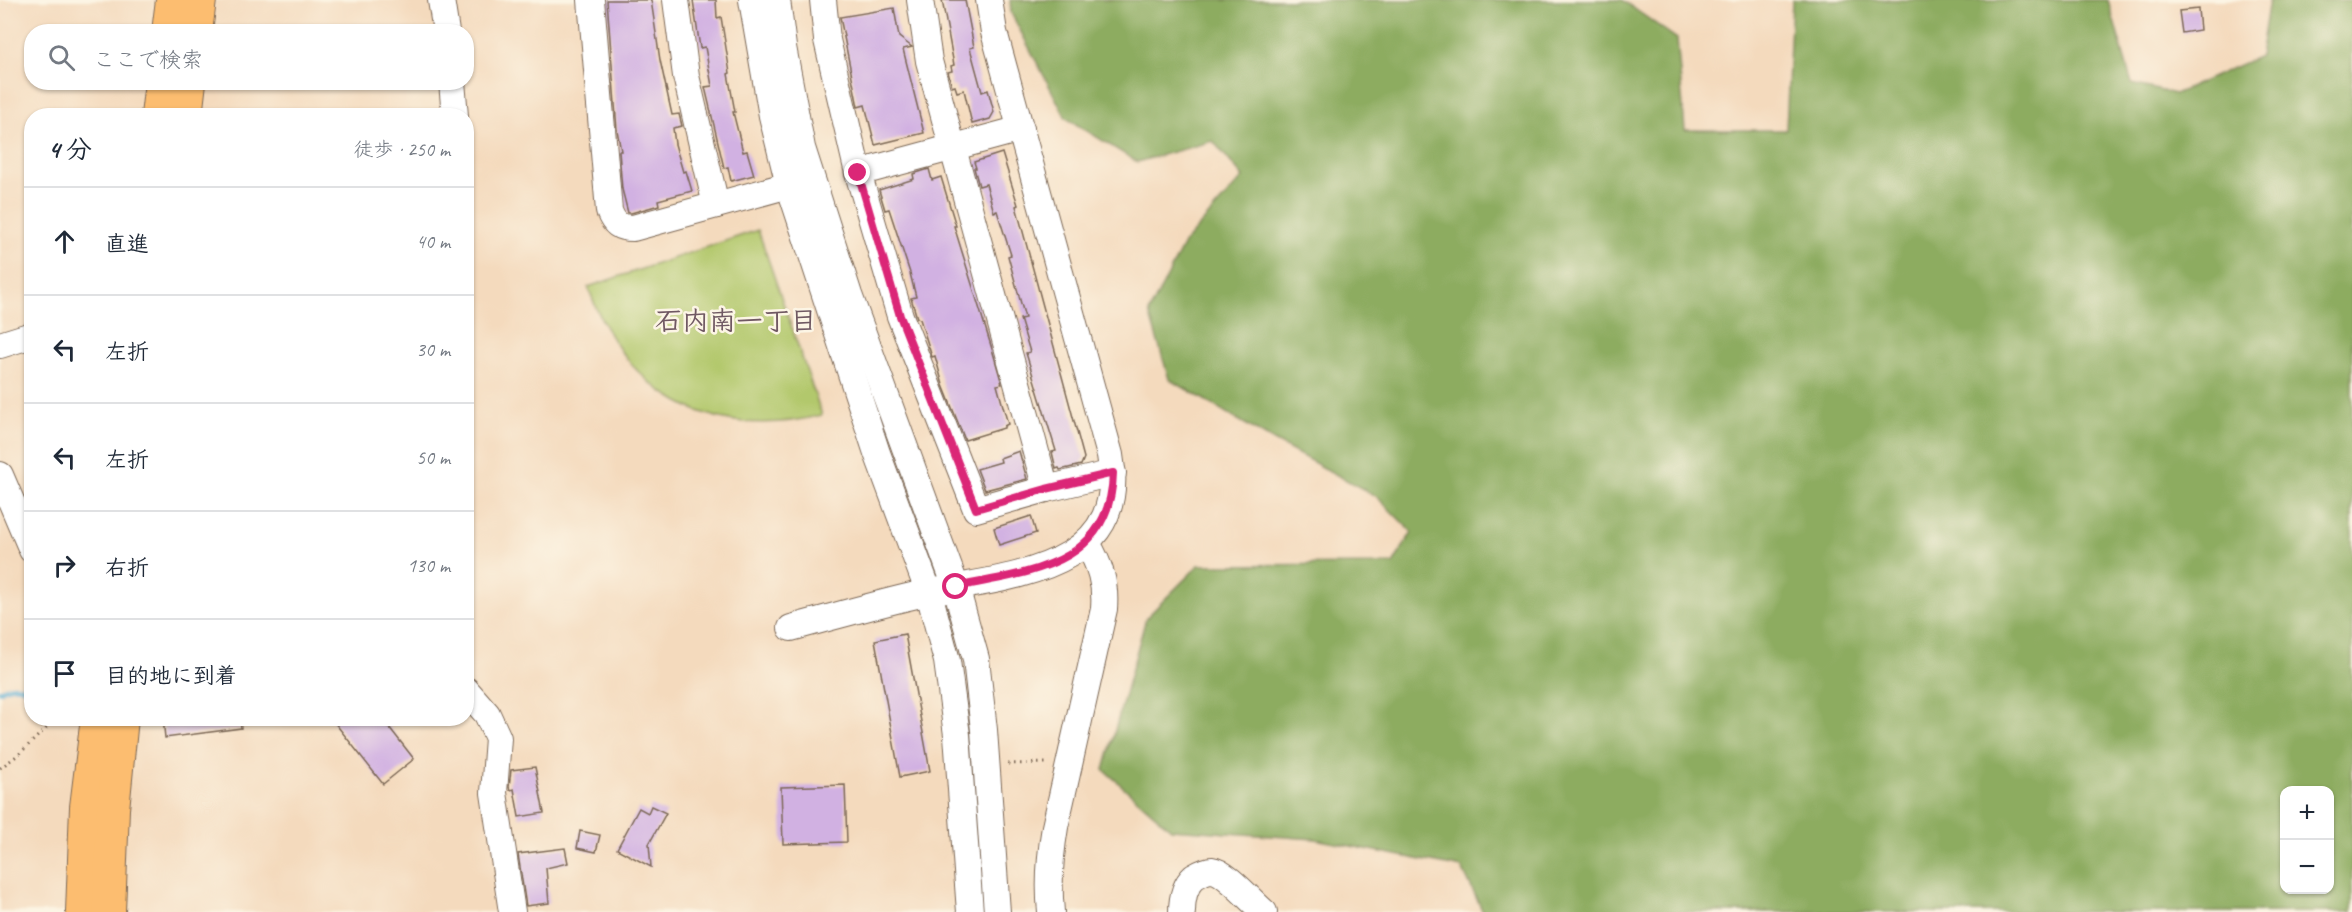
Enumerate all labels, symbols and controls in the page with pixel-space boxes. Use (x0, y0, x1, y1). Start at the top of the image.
search box (24, 24, 474, 90)
icon: search (45, 41, 78, 74)
text: ここで検索 (93, 46, 203, 74)
text: 4 分 (48, 133, 92, 166)
text: 徒歩 · 250 m (354, 137, 450, 162)
route end (844, 159, 870, 185)
icon: ahead (48, 225, 81, 258)
text: 40 m (416, 229, 450, 254)
text: 直進 (105, 230, 149, 258)
district label: 石内南一丁目 (655, 304, 817, 338)
icon: left (48, 333, 81, 366)
text: 30 m (416, 337, 450, 362)
text: 左折 (105, 338, 149, 366)
icon: left (48, 441, 81, 474)
text: 50 m (416, 445, 450, 470)
text: 左折 (105, 446, 149, 474)
icon: right (48, 549, 81, 582)
text: 130 m (407, 553, 450, 578)
text: 右折 (105, 554, 149, 582)
route start (942, 573, 968, 599)
icon: arrive (48, 657, 81, 690)
text: 目的地に到着 (105, 662, 237, 690)
map controls (2280, 786, 2334, 894)
button: + (2280, 786, 2334, 840)
button: − (2280, 840, 2334, 894)

